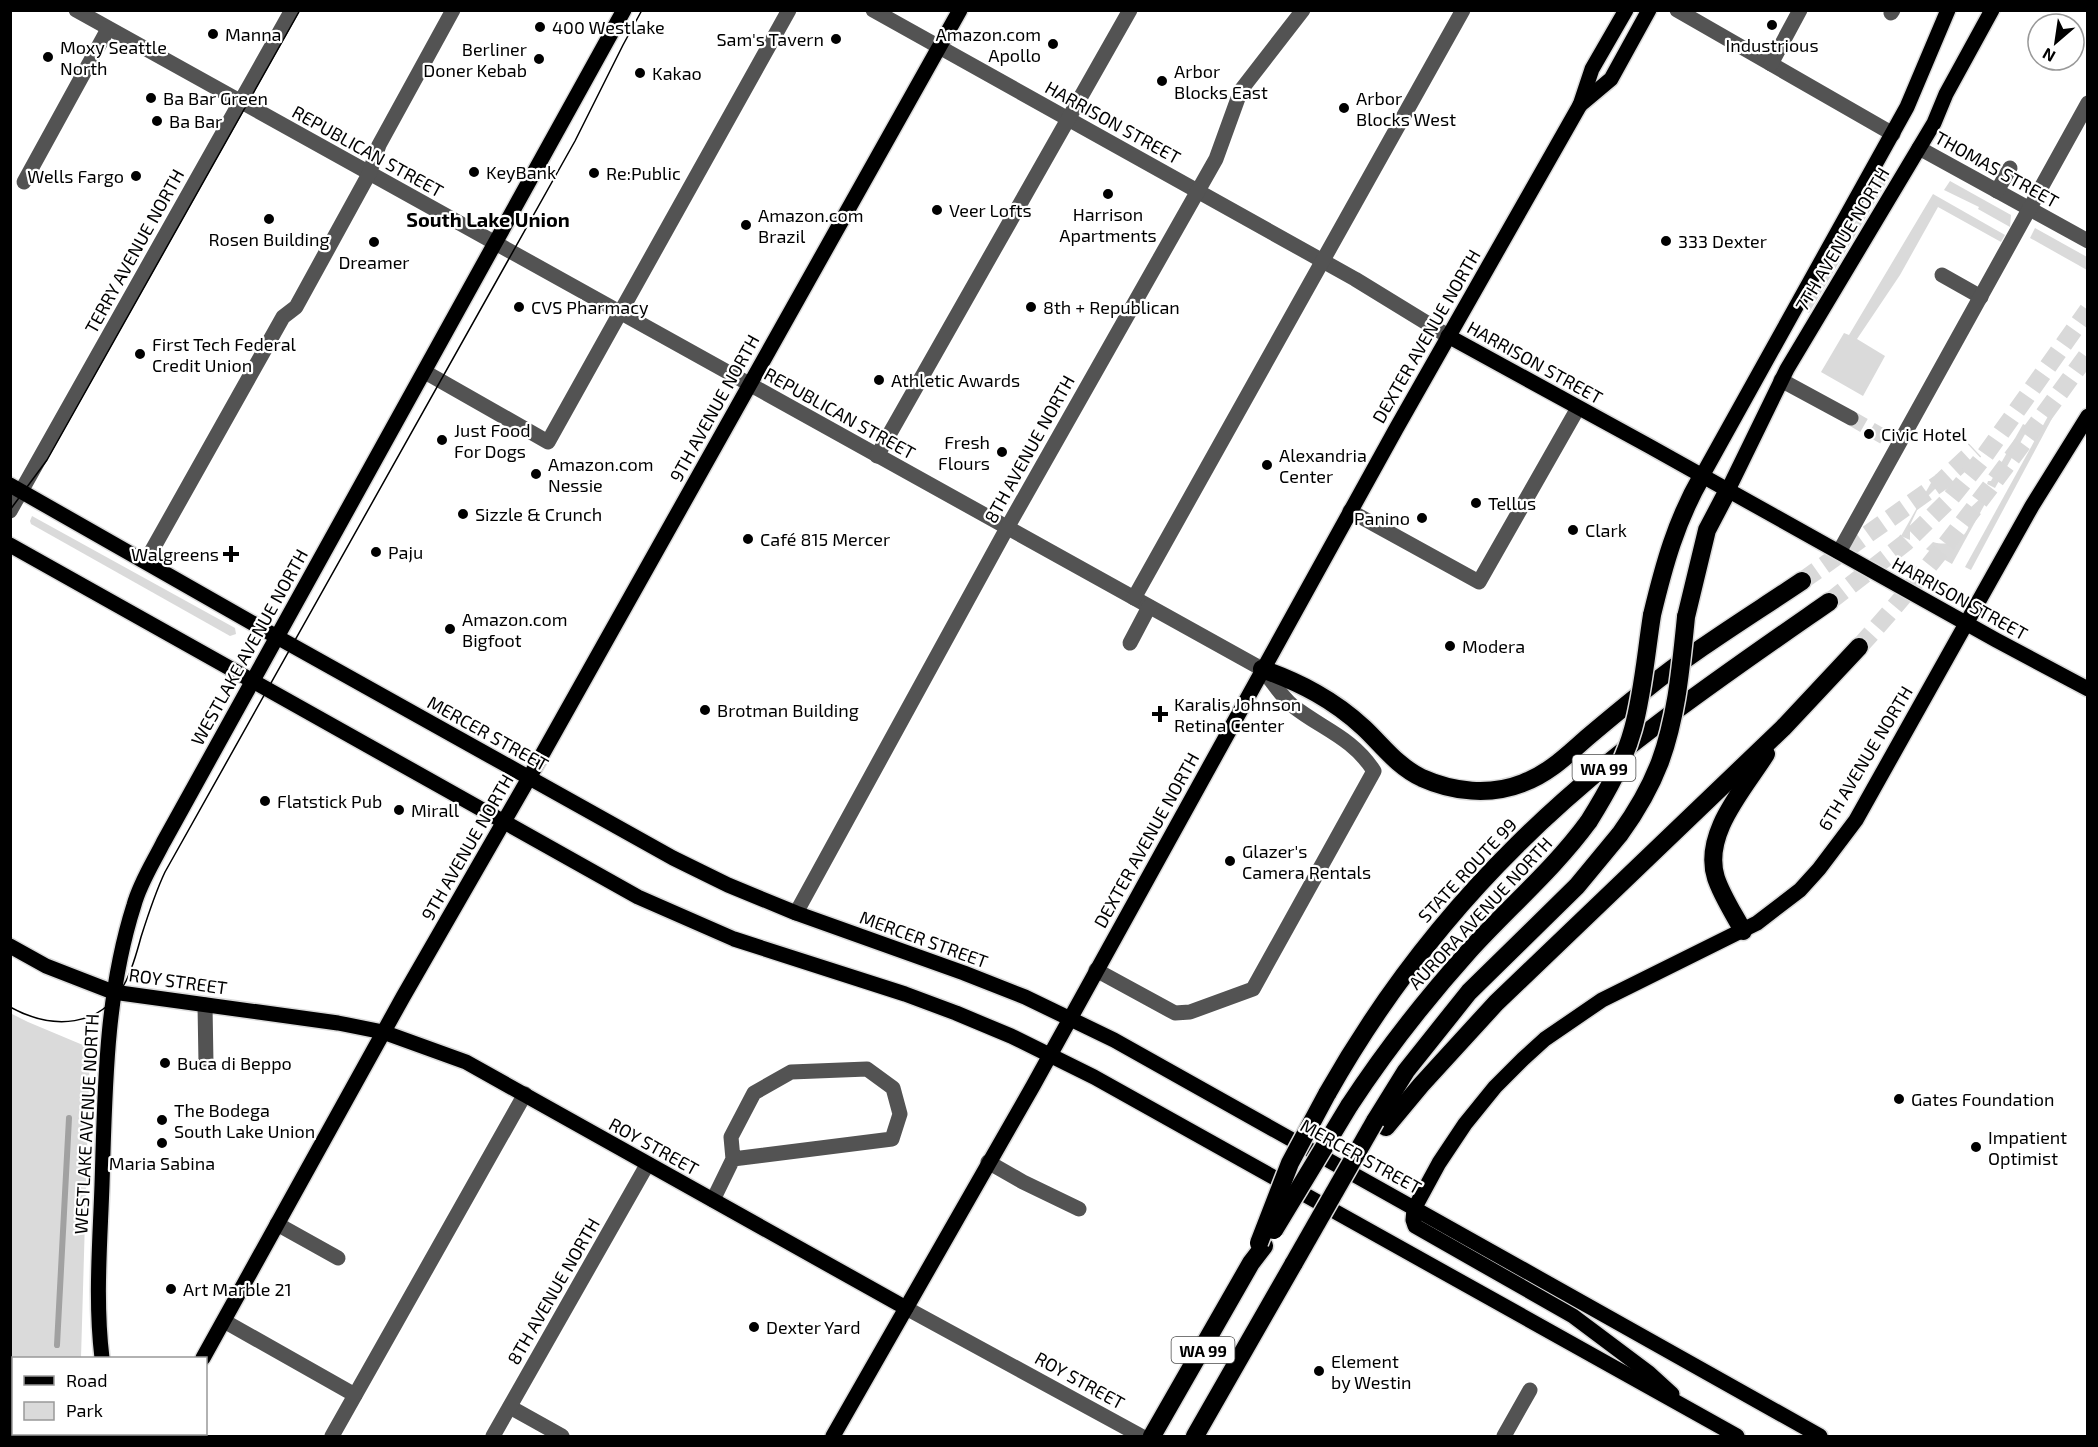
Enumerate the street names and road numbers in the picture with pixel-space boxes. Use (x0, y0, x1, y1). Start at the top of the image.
street label: HARRISON STREET (1041, 76, 1185, 169)
street label: REPUBLICAN STREET (289, 100, 448, 202)
street label: THOMAS STREET (1931, 126, 2063, 212)
street label: 7TH AVENUE NORTH (1790, 163, 1894, 315)
street label: TERRY AVENUE NORTH (80, 165, 188, 337)
street label: DEXTER AVENUE NORTH (1367, 245, 1485, 427)
street label: HARRISON STREET (1463, 316, 1607, 409)
street label: 9TH AVENUE NORTH (664, 331, 764, 485)
street label: REPUBLICAN STREET (761, 362, 920, 464)
street label: 8TH AVENUE NORTH (979, 371, 1079, 527)
street label: WESTLAKE AVENUE NORTH (186, 545, 312, 749)
street label: HARRISON STREET (1888, 552, 2032, 645)
street label: 6TH AVENUE NORTH (1813, 682, 1917, 834)
street label: MERCER STREET (424, 691, 553, 776)
street label: DEXTER AVENUE NORTH (1089, 749, 1203, 931)
road number: WA 99 (1572, 755, 1636, 781)
street label: 9TH AVENUE NORTH (416, 770, 518, 924)
street label: STATE ROUTE 99 (1413, 813, 1521, 927)
street label: AURORA AVENUE NORTH (1404, 832, 1556, 994)
street label: MERCER STREET (857, 906, 992, 973)
street label: ROY STREET (127, 963, 229, 999)
street label: WESTLAKE AVENUE NORTH (69, 1013, 103, 1235)
street label: ROY STREET (605, 1112, 703, 1180)
street label: MERCER STREET (1297, 1114, 1426, 1199)
street label: 8TH AVENUE NORTH (502, 1214, 604, 1368)
road number: WA 99 (1172, 1337, 1234, 1363)
street label: ROY STREET (1031, 1346, 1129, 1414)

